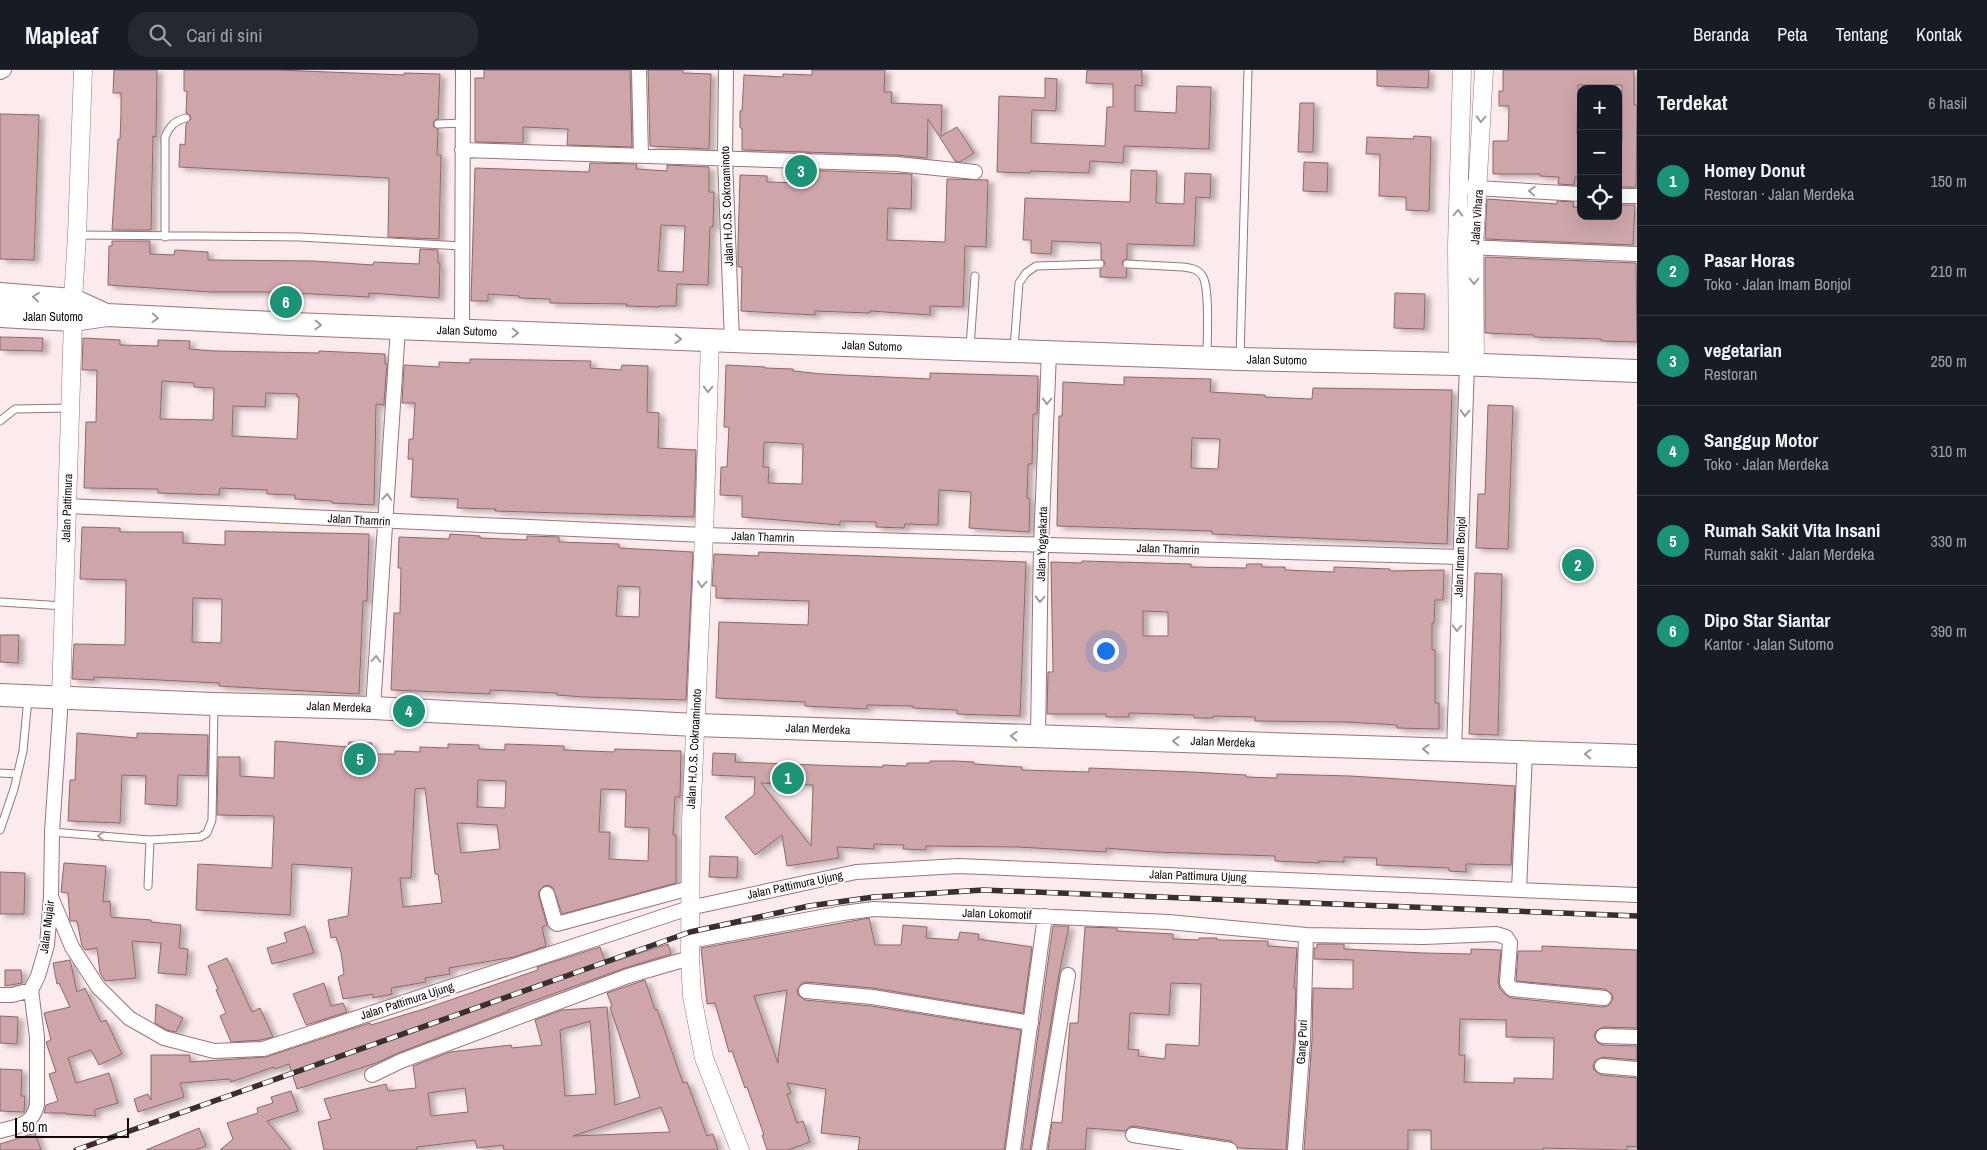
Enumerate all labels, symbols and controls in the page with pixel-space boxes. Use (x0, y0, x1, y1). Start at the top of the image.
search box (128, 12, 478, 57)
text: Mapleaf (25, 19, 98, 51)
icon: search (146, 21, 174, 49)
text: Cari di sini (186, 22, 263, 48)
text: Beranda (1693, 22, 1749, 47)
text: Peta (1777, 22, 1808, 47)
text: Tentang (1836, 22, 1888, 47)
text: Kontak (1916, 22, 1962, 47)
map controls (1577, 85, 1622, 220)
button: + (1577, 85, 1622, 130)
text: Terdekat (1657, 88, 1728, 117)
text: 6 hasil (1928, 92, 1967, 114)
one-way arrow (1476, 115, 1487, 123)
button: − (1577, 130, 1622, 175)
street label: Jalan H.O.S. Cokroaminoto (717, 146, 737, 266)
pin: 3 (785, 152, 817, 190)
text: Homey Donut (1704, 157, 1805, 183)
text: 1 (1669, 170, 1677, 192)
text: 150 m (1931, 170, 1967, 192)
button: locate (1577, 175, 1622, 220)
text: Restoran · Jalan Merdeka (1704, 183, 1854, 205)
one-way arrow (1528, 186, 1536, 197)
street label: Jalan Vihara (1467, 188, 1487, 245)
one-way arrow (1452, 208, 1463, 216)
text: Pasar Horas (1704, 247, 1795, 273)
text: 2 (1669, 260, 1677, 282)
text: 210 m (1931, 260, 1967, 282)
text: Toko · Jalan Imam Bonjol (1704, 273, 1851, 295)
one-way arrow (1469, 278, 1479, 285)
pin: 6 (270, 283, 302, 321)
one-way arrow (32, 292, 40, 303)
street label: Jalan Sutomo (23, 309, 83, 325)
one-way arrow (152, 312, 160, 323)
one-way arrow (314, 320, 322, 331)
street label: Jalan Sutomo (437, 322, 497, 340)
one-way arrow (511, 327, 519, 338)
one-way arrow (674, 334, 682, 344)
street label: Jalan Sutomo (842, 337, 902, 355)
text: vegetarian (1704, 337, 1782, 363)
text: 3 (1669, 350, 1677, 372)
text: 250 m (1931, 350, 1967, 372)
street label: Jalan Sutomo (1247, 351, 1307, 369)
text: Restoran (1704, 363, 1757, 385)
one-way arrow (703, 385, 714, 393)
one-way arrow (1042, 398, 1052, 406)
one-way arrow (1460, 410, 1470, 417)
text: Sanggup Motor (1704, 427, 1818, 453)
text: 4 (1669, 440, 1677, 462)
text: 310 m (1931, 440, 1967, 462)
text: Toko · Jalan Merdeka (1704, 453, 1829, 475)
street label: Jalan Pattimura (58, 473, 76, 543)
one-way arrow (381, 493, 392, 501)
street label: Jalan Yogyakarta (1033, 506, 1051, 582)
street label: Jalan Thamrin (327, 510, 391, 530)
street label: Jalan Imam Bonjol (1451, 516, 1469, 598)
text: Rumah Sakit Vita Insani (1704, 517, 1880, 543)
street label: Jalan Thamrin (731, 528, 795, 546)
text: 5 (1669, 530, 1677, 552)
text: 330 m (1931, 530, 1967, 552)
street label: Jalan Thamrin (1136, 540, 1200, 558)
text: Rumah sakit · Jalan Merdeka (1704, 543, 1875, 565)
pin: 2 (1562, 546, 1594, 584)
one-way arrow (696, 580, 707, 588)
one-way arrow (1035, 595, 1045, 603)
text: Dipo Star Siantar (1704, 607, 1830, 633)
text: 6 (1669, 620, 1677, 642)
text: 390 m (1931, 620, 1967, 642)
one-way arrow (1452, 624, 1463, 632)
text: Kantor · Jalan Sutomo (1704, 633, 1834, 655)
your location (1093, 638, 1119, 664)
one-way arrow (371, 655, 382, 663)
street label: Jalan H.O.S. Cokroaminoto (683, 688, 705, 810)
pin: 4 (393, 692, 425, 730)
street label: Jalan Merdeka (306, 698, 372, 716)
street label: Jalan Merdeka (785, 720, 851, 738)
one-way arrow (1009, 730, 1017, 741)
street label: Jalan Merdeka (1190, 733, 1256, 751)
one-way arrow (1172, 736, 1180, 746)
pin: 5 (344, 740, 376, 778)
one-way arrow (1422, 744, 1430, 754)
one-way arrow (1584, 749, 1592, 760)
pin: 1 (772, 759, 804, 797)
one-way arrow (97, 831, 105, 842)
street label: Jalan Pattimura Ujung (1149, 866, 1247, 886)
street label: Jalan Pattimura Ujung (746, 867, 845, 903)
street label: Jalan Mujair (36, 899, 58, 955)
street label: Jalan Lokomotif (962, 905, 1032, 923)
street label: Jalan Pattimura Ujung (358, 978, 456, 1024)
street label: Gang Puri (1293, 1019, 1311, 1065)
scale bar (15, 1115, 129, 1138)
text: 50 m (22, 1118, 48, 1136)

